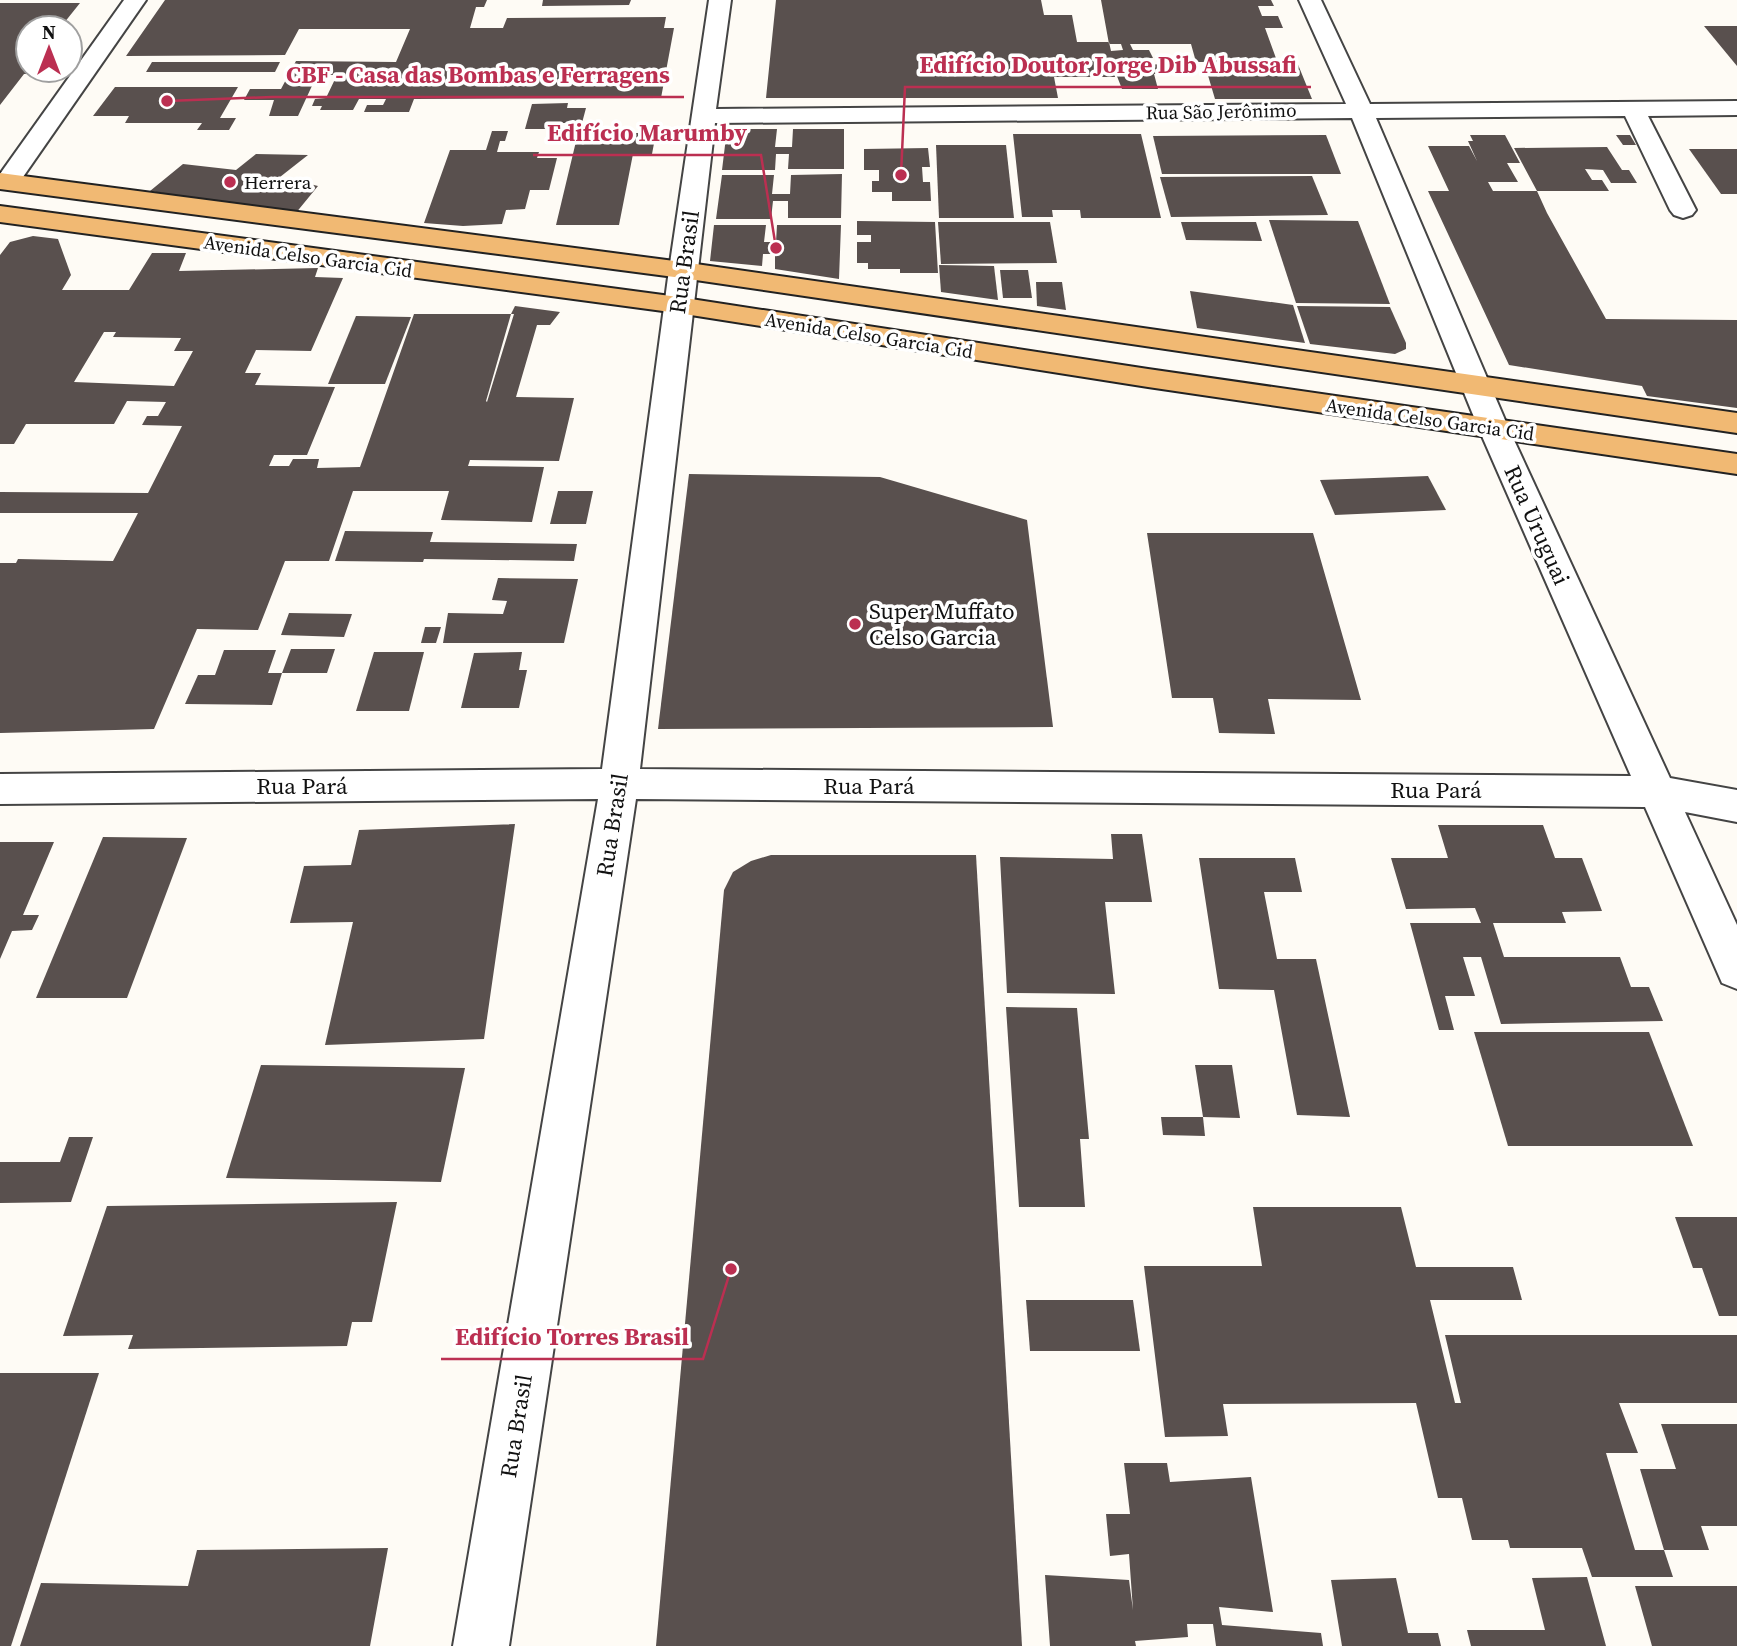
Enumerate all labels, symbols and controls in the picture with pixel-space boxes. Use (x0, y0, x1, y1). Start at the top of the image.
north arrow (14, 14, 84, 84)
text: N (42, 19, 56, 45)
callout: Edifício Doutor Jorge Dib Abussafi (905, 42, 1311, 87)
text: Edifício Doutor Jorge Dib Abussafi (919, 48, 1297, 81)
callout: CBF - Casa das Bombas e Ferragens (272, 52, 684, 97)
text: CBF - Casa das Bombas e Ferragens (286, 58, 670, 91)
street label: Rua São Jerônimo (1145, 97, 1297, 125)
callout: Edifício Marumby (533, 110, 761, 155)
text: Edifício Marumby (547, 116, 747, 149)
place label: Herrera (244, 169, 312, 195)
marker: Herrera (222, 174, 238, 190)
street label: Rua Brasil (661, 208, 707, 316)
street label: Avenida Celso Garcia Cid (202, 228, 414, 284)
street label: Avenida Celso Garcia Cid (763, 306, 975, 364)
street label: Avenida Celso Garcia Cid (1324, 391, 1536, 447)
street label: Rua Uruguai (1496, 460, 1578, 590)
place label: Super Muffato Celso Garcia (869, 595, 1015, 653)
marker: Super Muffato Celso Garcia (847, 616, 863, 632)
street label: Rua Pará (256, 770, 348, 802)
street label: Rua Pará (823, 770, 915, 802)
street label: Rua Brasil (588, 771, 636, 879)
street label: Rua Pará (1390, 774, 1482, 806)
callout: Edifício Torres Brasil (441, 1314, 703, 1359)
text: Edifício Torres Brasil (455, 1320, 689, 1353)
street label: Rua Brasil (492, 1372, 540, 1480)

